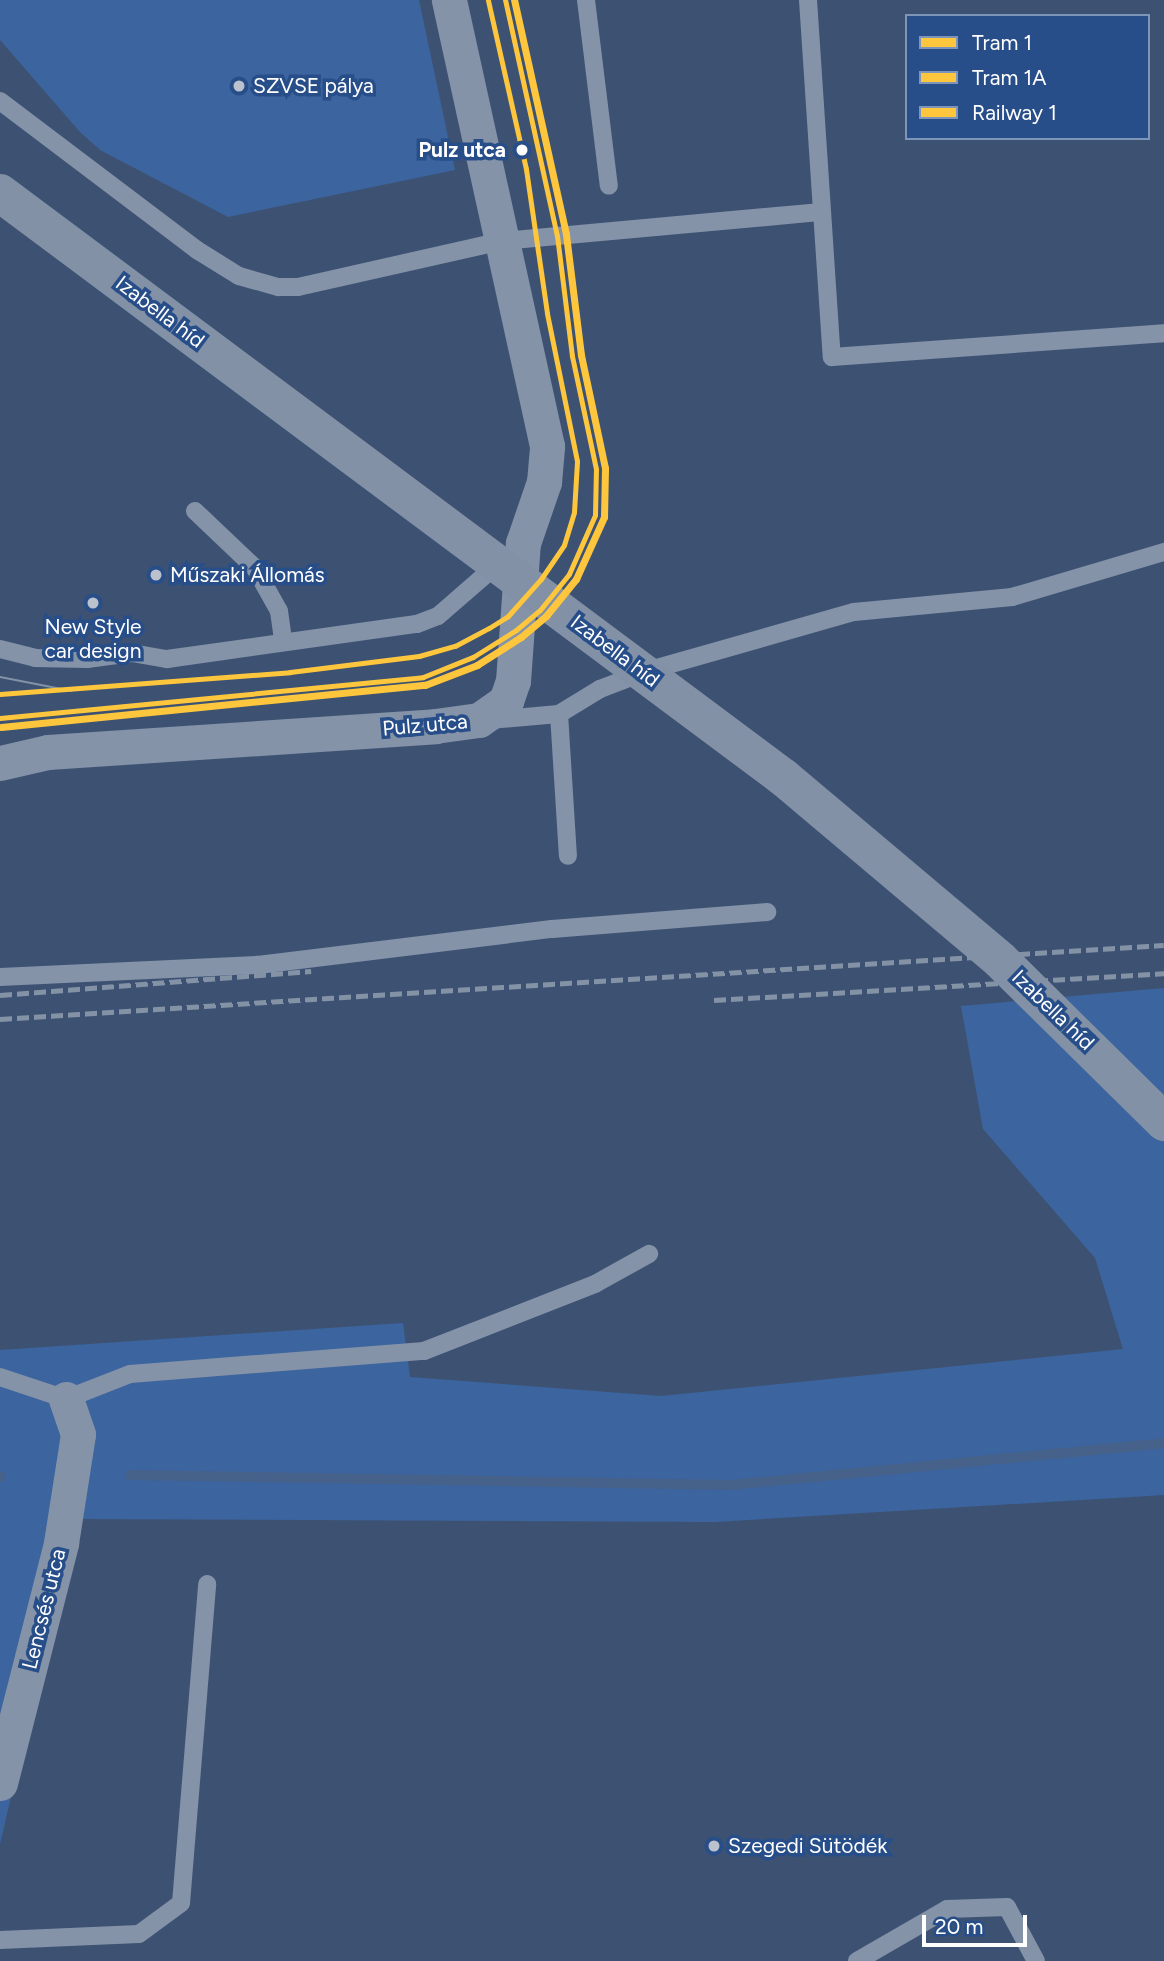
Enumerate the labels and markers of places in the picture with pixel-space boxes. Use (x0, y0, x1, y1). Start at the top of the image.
place label: SZVSE pálya (253, 73, 374, 99)
marker: SZVSE pálya (231, 78, 247, 94)
place label: Pulz utca (418, 137, 506, 163)
marker: Pulz utca (512, 140, 532, 160)
place label: Műszaki Állomás (170, 562, 325, 588)
marker: Műszaki Állomás (148, 567, 164, 583)
marker: New Style car design (85, 595, 101, 611)
place label: New Style car design (44, 614, 142, 664)
place label: Szegedi Sütödék (728, 1833, 887, 1859)
marker: Szegedi Sütödék (706, 1838, 722, 1854)

